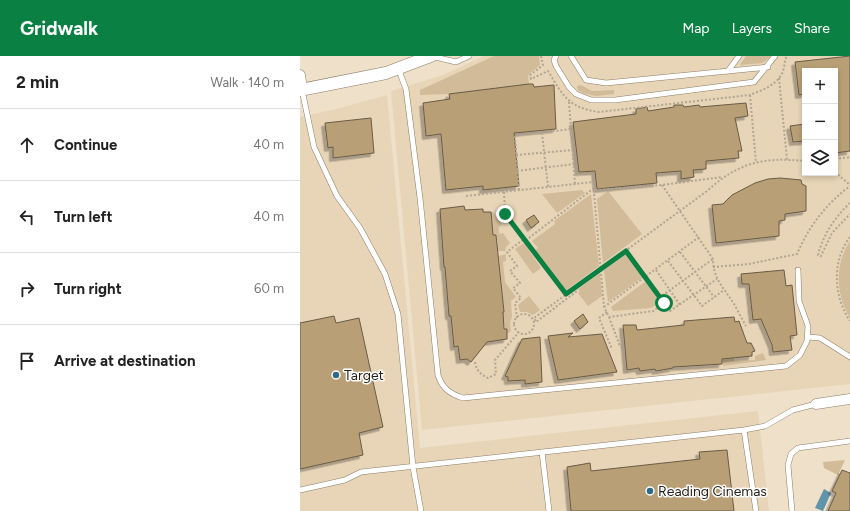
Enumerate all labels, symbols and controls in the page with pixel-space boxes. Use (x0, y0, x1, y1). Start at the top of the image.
text: Gridwalk (20, 17, 98, 40)
text: Map (682, 20, 710, 37)
text: Layers (732, 20, 772, 37)
text: Share (794, 20, 830, 37)
map controls (802, 68, 838, 176)
button: + (802, 68, 838, 104)
text: 2 min (16, 72, 59, 92)
text: Walk · 140 m (210, 75, 284, 90)
button: − (802, 104, 838, 140)
icon: ahead (16, 134, 38, 156)
text: Continue (54, 136, 117, 154)
text: 40 m (253, 137, 284, 152)
button: layers (802, 140, 838, 176)
route end (496, 205, 514, 223)
icon: left (16, 206, 38, 228)
text: Turn left (54, 208, 112, 226)
text: 40 m (253, 209, 284, 224)
icon: right (16, 278, 38, 300)
text: Turn right (54, 280, 122, 298)
text: 60 m (254, 281, 284, 296)
route start (655, 294, 673, 312)
icon: arrive (16, 350, 38, 372)
text: Arrive at destination (54, 352, 195, 370)
place label: Target (344, 367, 384, 384)
marker: Target (331, 370, 341, 380)
place label: Reading Cinemas (658, 483, 767, 500)
marker: Reading Cinemas (645, 486, 655, 496)

